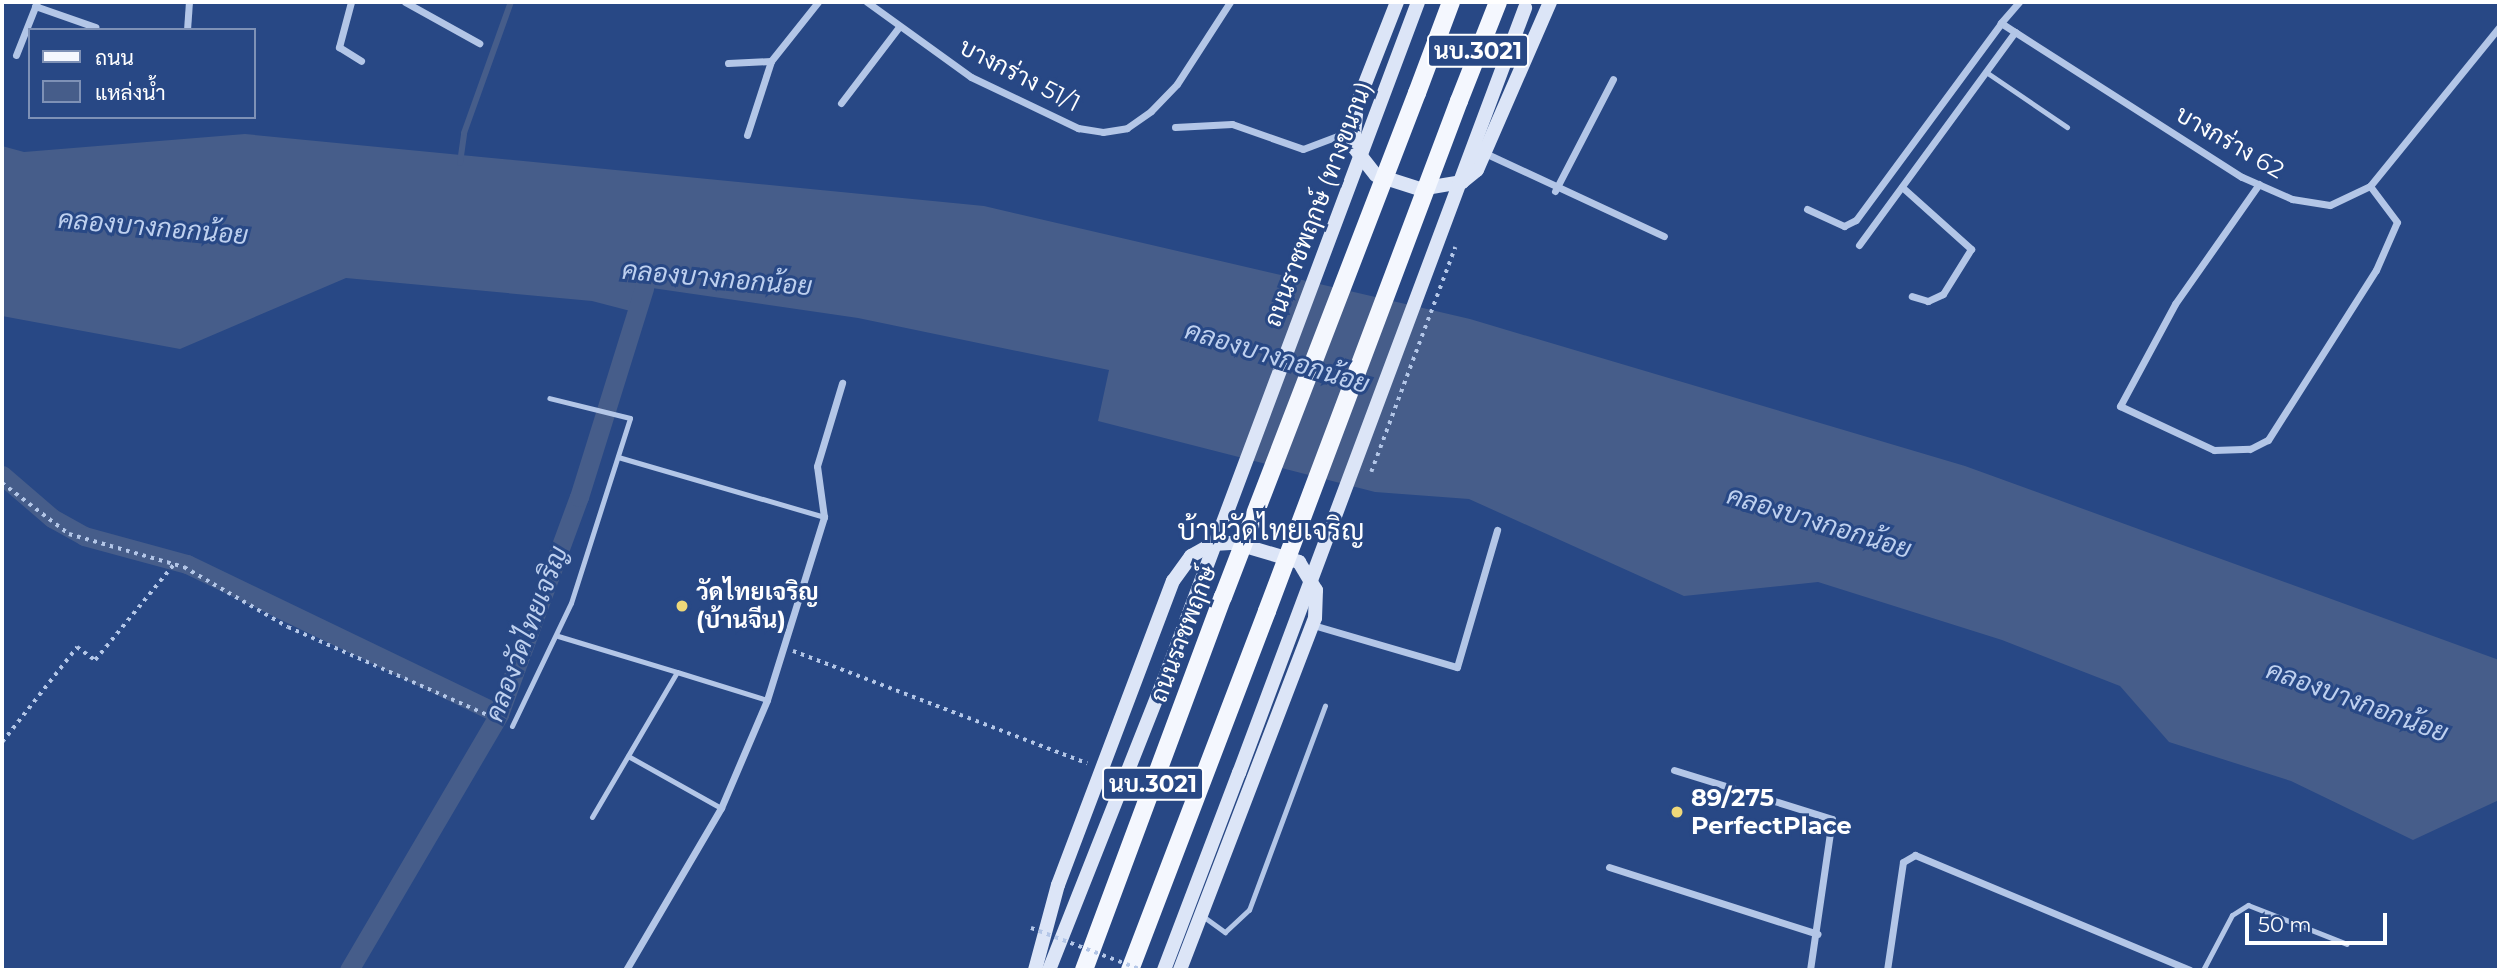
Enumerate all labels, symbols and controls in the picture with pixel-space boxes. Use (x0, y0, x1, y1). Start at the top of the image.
legend (28, 28, 256, 119)
street label: บางกร่าง 51/1 (955, 32, 1085, 118)
road number: นบ.3021 (1426, 32, 1530, 70)
text: ถนน (95, 45, 134, 70)
street label: ถนนราชพฤกษ์ (ทางขนาน) (1258, 77, 1378, 331)
text: แหล่งน้ำ (95, 80, 166, 105)
street label: บางกร่าง 62 (2171, 99, 2289, 185)
water label: คลองบางกอกน้อย (57, 204, 249, 252)
water label: คลองบางกอกน้อย (621, 255, 813, 303)
water label: คลองบางกอกน้อย (1181, 315, 1373, 401)
water label: คลองบางกอกน้อย (1723, 480, 1915, 566)
district label: บ้านวัดไทยเจริญ (1178, 513, 1364, 547)
water label: คลองวัดไทยเจริญ (479, 542, 575, 726)
street label: ถนนราชพฤกษ์ (1144, 562, 1222, 706)
place label: วัดไทยเจริญ (บ้านจีน) (696, 578, 819, 634)
marker: วัดไทยเจริญ (บ้านจีน) (674, 598, 690, 614)
water label: คลองบางกอกน้อย (2262, 655, 2452, 749)
road number: นบ.3021 (1100, 764, 1206, 804)
place label: 89/275 PerfectPlace (1691, 784, 1852, 840)
marker: 89/275 PerfectPlace (1669, 804, 1685, 820)
scale bar (2249, 898, 2391, 942)
text: 50 m (2258, 912, 2312, 937)

